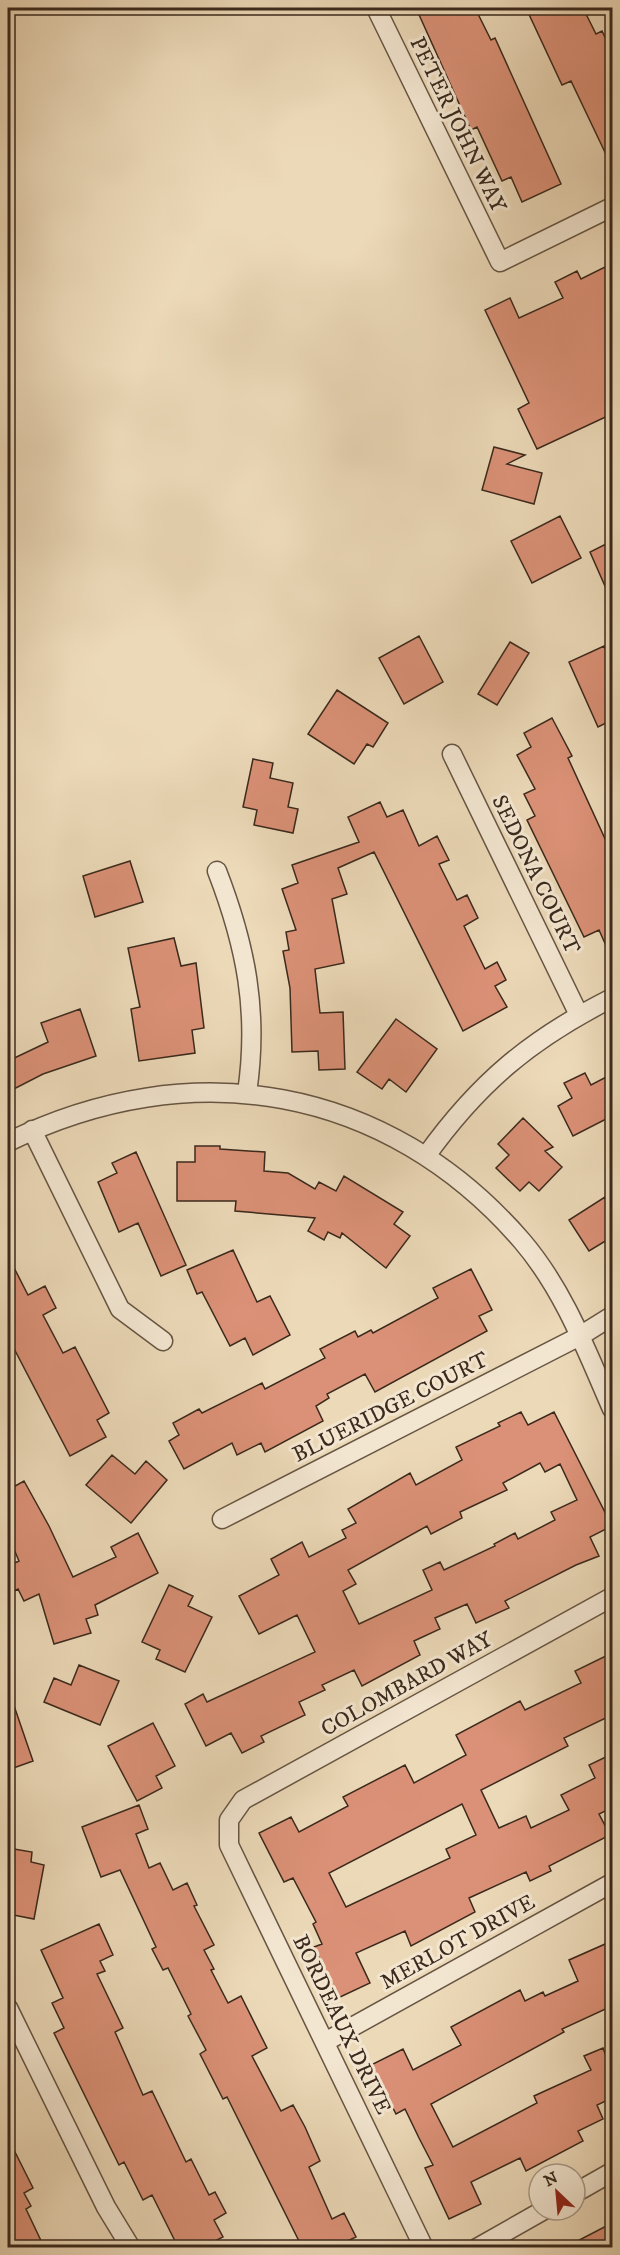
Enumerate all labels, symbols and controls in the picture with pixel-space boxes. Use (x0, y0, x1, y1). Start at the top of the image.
street label: PETER JOHN WAY (403, 32, 512, 218)
street label: SEDONA COURT (485, 791, 586, 959)
street label: BLUERIDGE COURT (288, 1346, 493, 1468)
street label: COLOMBARD WAY (316, 1625, 498, 1743)
street label: MERLOT DRIVE (376, 1889, 540, 1996)
street label: BORDEAUX DRIVE (287, 1931, 397, 2119)
north arrow (527, 2162, 587, 2222)
text: N (541, 2168, 561, 2191)

